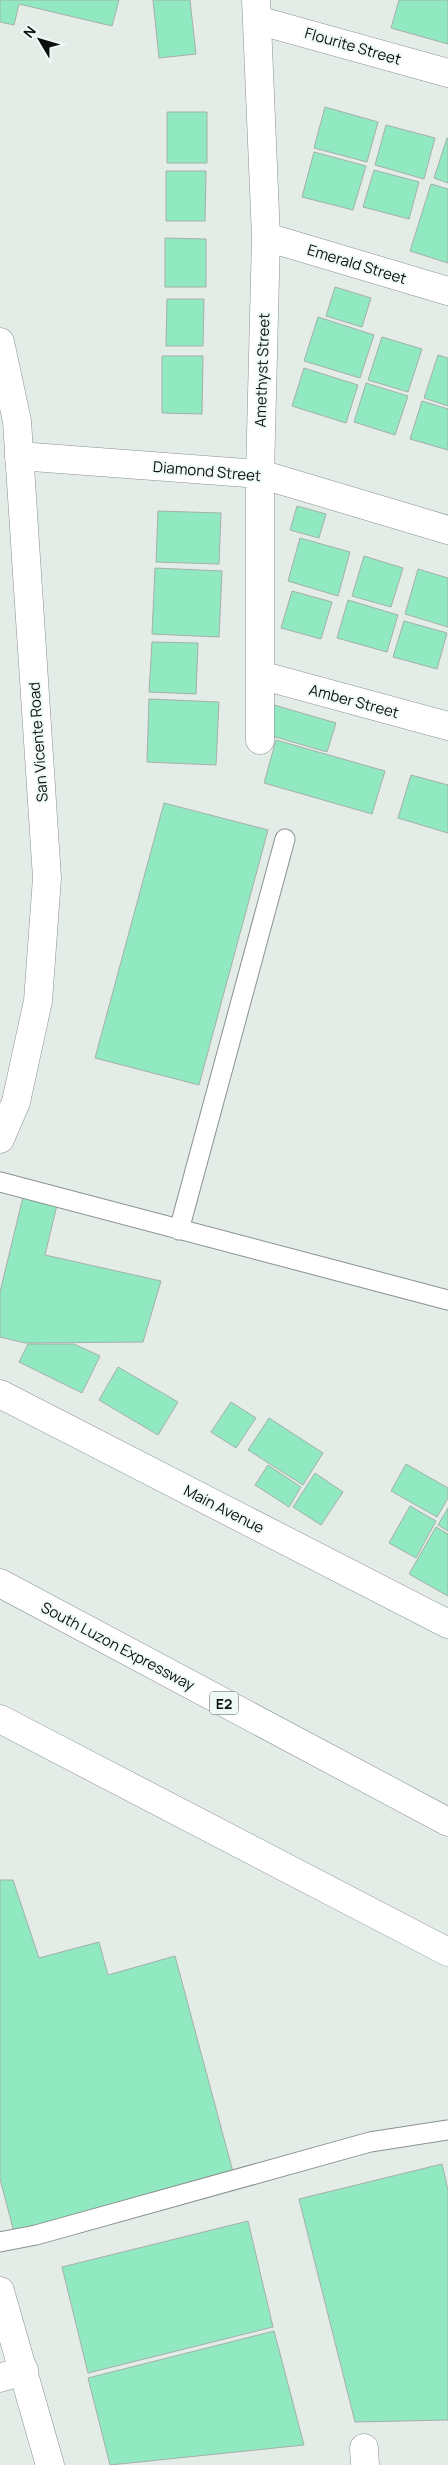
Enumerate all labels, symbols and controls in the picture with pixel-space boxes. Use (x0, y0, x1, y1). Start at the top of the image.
north arrow (15, 15, 65, 65)
text: N (19, 22, 40, 42)
street label: Flourite Street (302, 22, 404, 70)
street label: Emerald Street (305, 239, 409, 289)
street label: Amethyst Street (250, 312, 274, 428)
street label: Diamond Street (152, 456, 262, 486)
street label: Amber Street (307, 679, 401, 723)
street label: San Vicente Road (23, 681, 53, 803)
street label: Main Avenue (180, 1480, 268, 1538)
street label: South Luzon Expressway (37, 1597, 199, 1696)
road number: E2 (210, 1692, 238, 1715)

